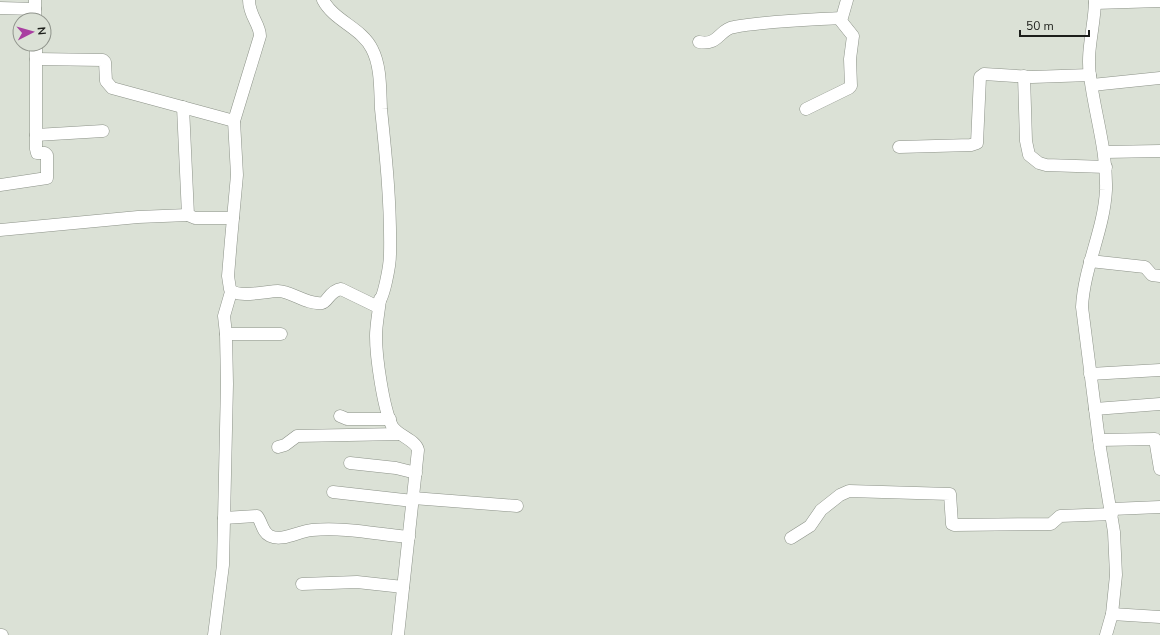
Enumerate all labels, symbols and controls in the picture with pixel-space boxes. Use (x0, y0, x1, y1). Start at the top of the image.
north arrow (12, 12, 52, 52)
scale bar (1020, 12, 1089, 38)
text: 50 m (1026, 18, 1054, 34)
text: N (34, 26, 49, 36)

